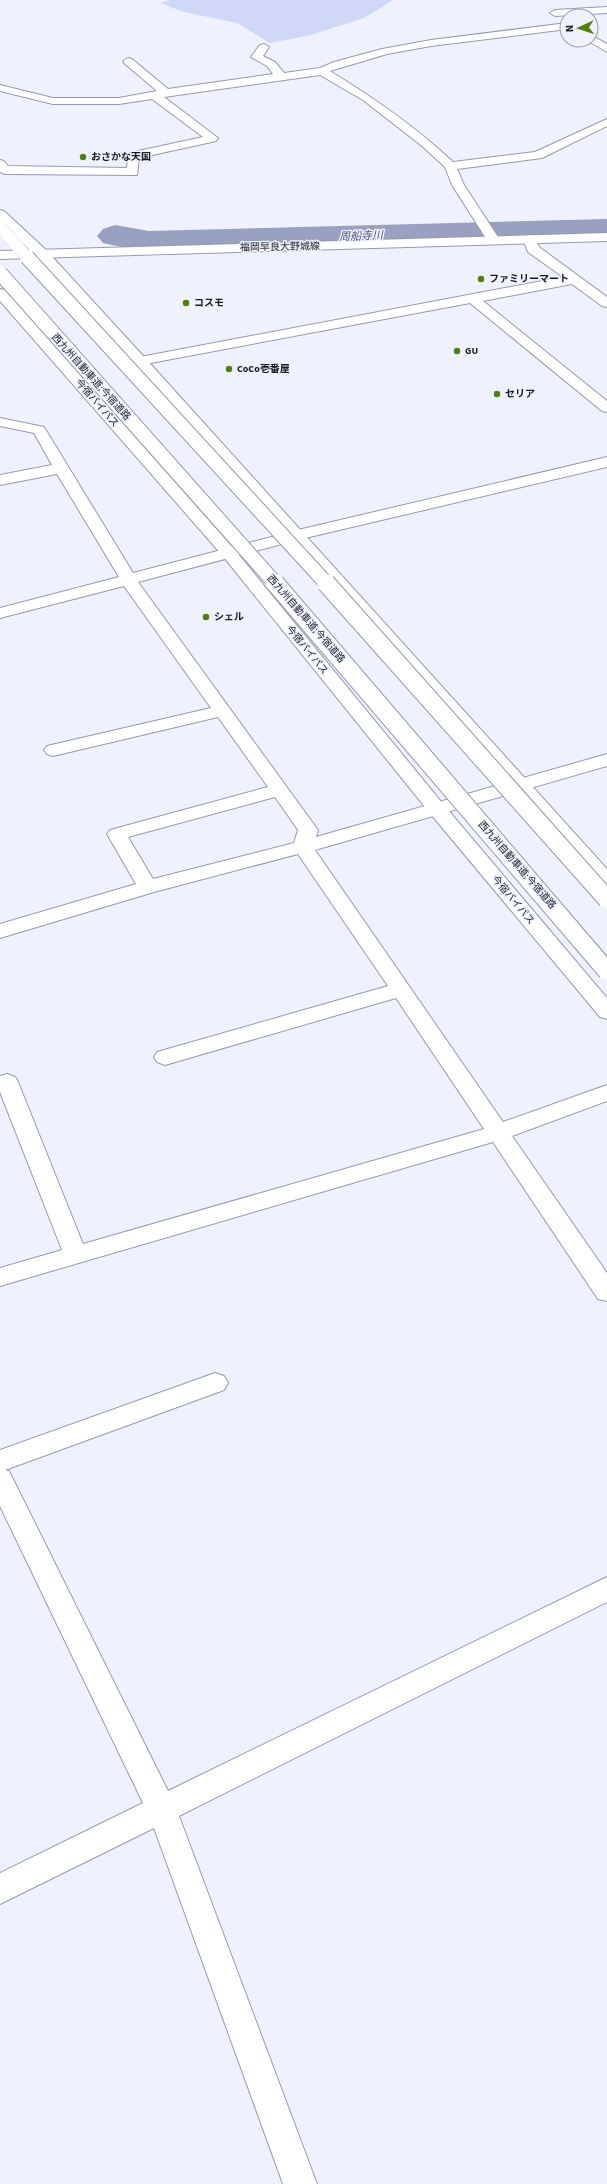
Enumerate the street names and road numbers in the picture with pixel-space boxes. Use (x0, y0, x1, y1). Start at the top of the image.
street label: 福岡早良大野城線 (240, 239, 320, 255)
street label: 西九州自動車道;今宿道路 (48, 331, 134, 423)
street label: 今宿バイパス (72, 376, 122, 430)
street label: 西九州自動車道;今宿道路 (264, 572, 348, 666)
street label: 今宿バイパス (283, 622, 331, 678)
street label: 西九州自動車道;今宿道路 (475, 818, 559, 912)
street label: 今宿バイパス (488, 873, 538, 927)

